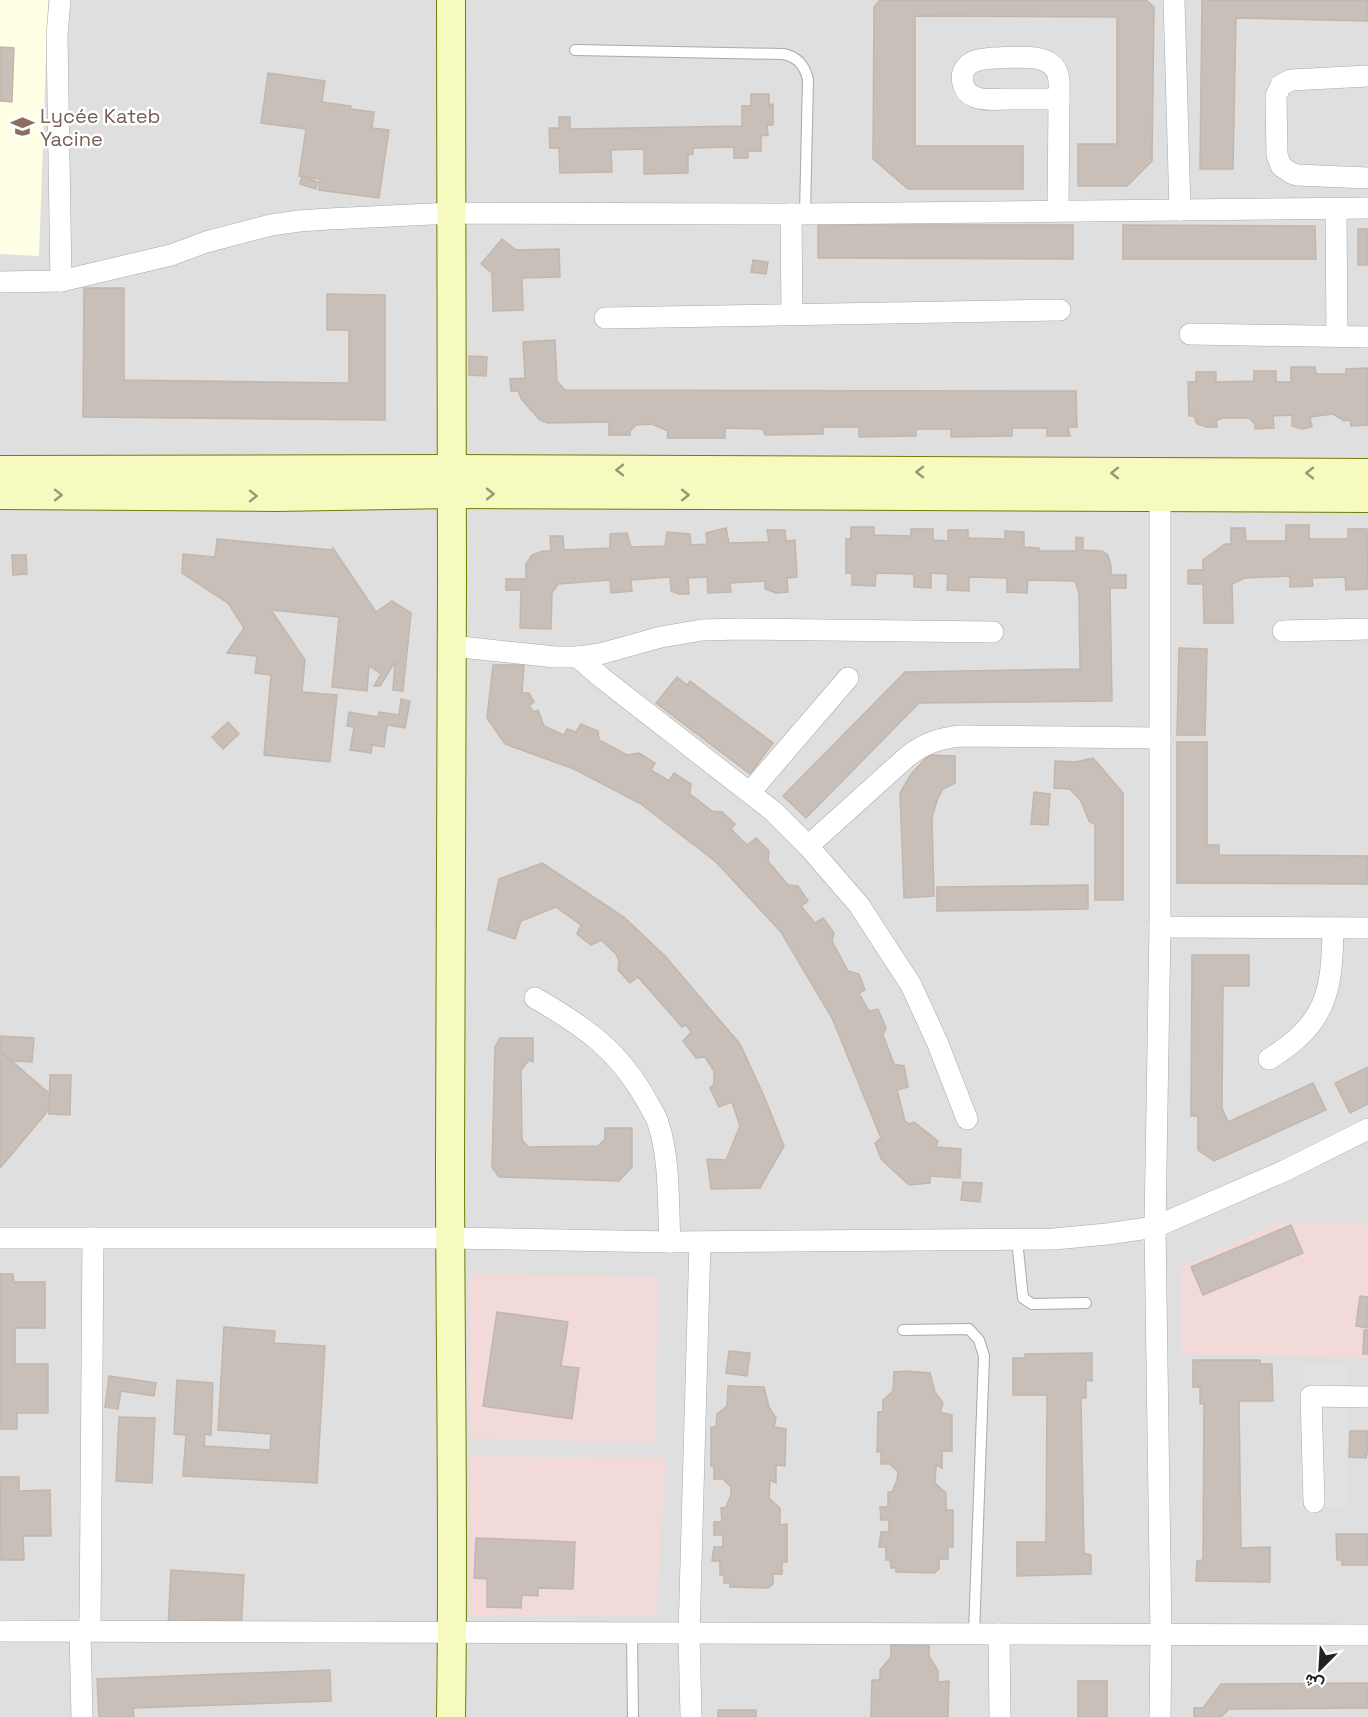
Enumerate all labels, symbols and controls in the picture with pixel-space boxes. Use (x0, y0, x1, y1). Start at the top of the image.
place label: Lycée Kateb Yacine (40, 103, 160, 152)
school or university icon: Lycée Kateb Yacine (9, 114, 35, 140)
one-way arrow (615, 464, 624, 476)
one-way arrow (915, 466, 924, 478)
one-way arrow (1110, 467, 1119, 479)
one-way arrow (1305, 467, 1314, 479)
one-way arrow (486, 488, 495, 500)
one-way arrow (54, 489, 63, 501)
one-way arrow (681, 489, 690, 501)
one-way arrow (249, 490, 258, 503)
north arrow (1290, 1639, 1350, 1699)
text: ش (1301, 1669, 1327, 1696)

